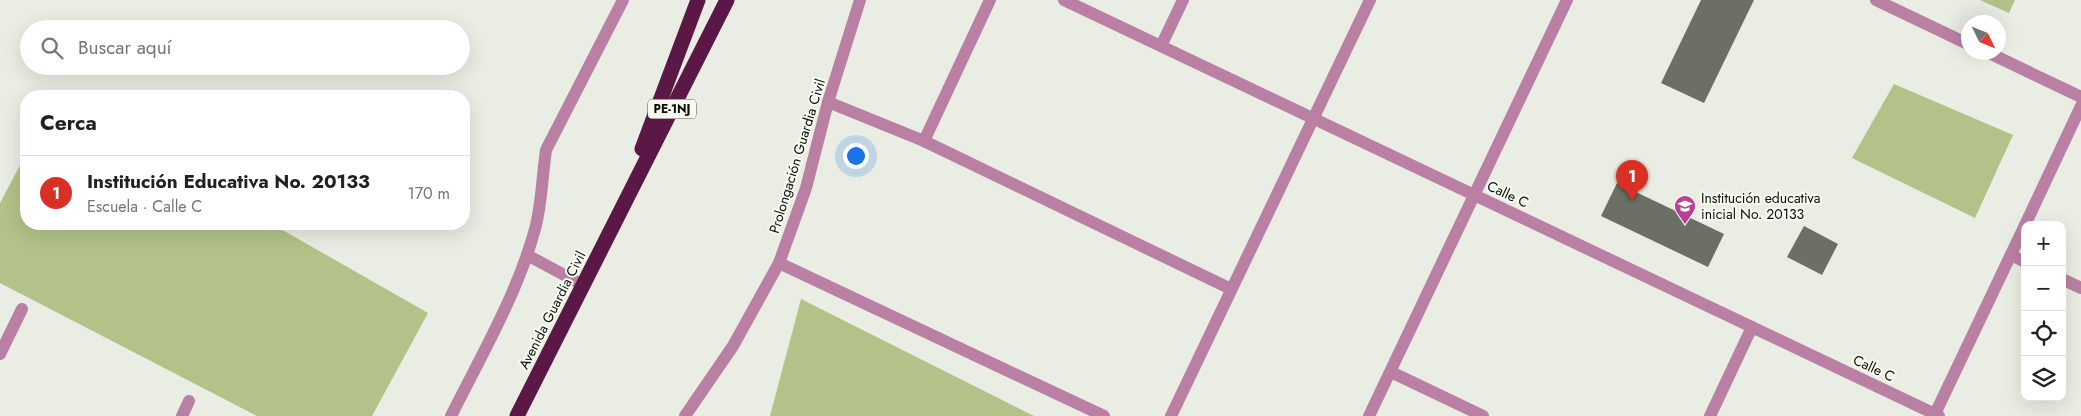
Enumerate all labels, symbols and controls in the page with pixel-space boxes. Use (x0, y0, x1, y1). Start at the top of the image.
north arrow (1961, 15, 2006, 60)
search box (20, 20, 470, 75)
icon: search (38, 34, 66, 62)
text: Buscar aquí (78, 34, 172, 61)
street label: Prolongación Guardia Civil (764, 76, 830, 236)
road number: PE-1NJ (648, 100, 696, 118)
text: Cerca (40, 108, 97, 138)
your location (843, 143, 869, 169)
pin: 1 (1616, 160, 1648, 201)
text: Institución Educativa No. 20133 (87, 168, 370, 195)
street label: Calle C (1484, 176, 1532, 212)
text: 1 (52, 182, 60, 205)
text: 170 m (408, 182, 450, 205)
place label: Institución educativa inicial No. 20133 (1701, 188, 1821, 224)
school or university icon: Institución educativa inicial No. 20133 (1673, 194, 1697, 225)
text: Escuela · Calle C (87, 195, 202, 218)
map controls (2021, 221, 2066, 401)
button: + (2021, 221, 2066, 266)
street label: Avenida Guardia Civil (514, 247, 590, 373)
button: − (2021, 266, 2066, 311)
button: locate (2021, 311, 2066, 356)
street label: Calle C (1850, 350, 1898, 386)
button: layers (2021, 356, 2066, 401)

